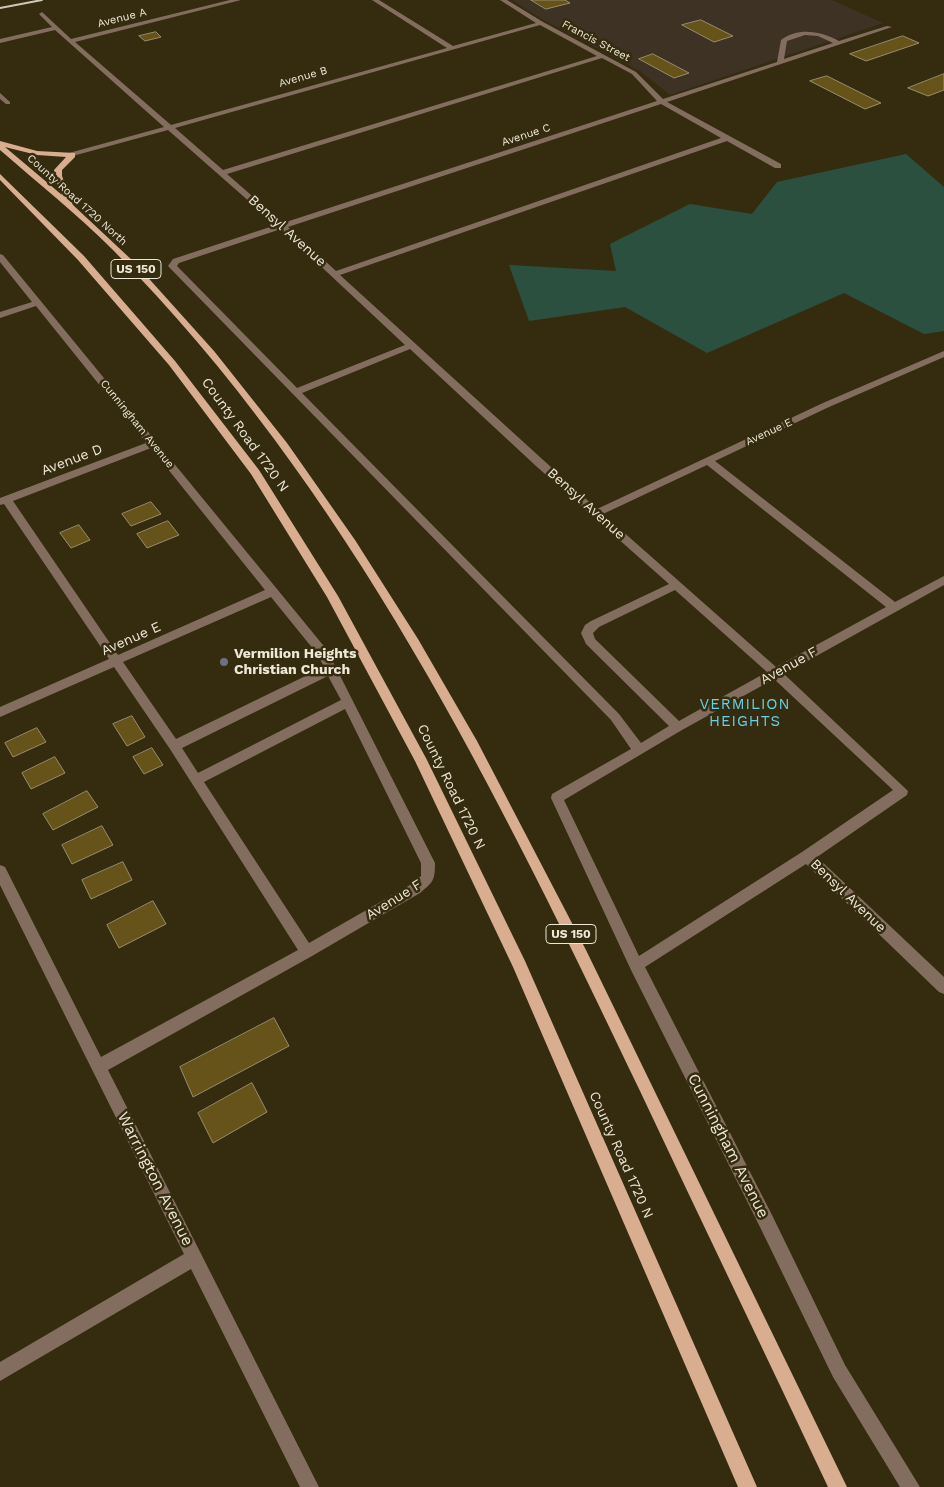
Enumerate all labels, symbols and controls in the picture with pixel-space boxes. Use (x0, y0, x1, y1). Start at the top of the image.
street label: Avenue A (96, 6, 148, 30)
street label: Francis Street (560, 17, 632, 65)
street label: Avenue B (277, 64, 329, 90)
street label: Avenue C (500, 121, 552, 149)
street label: County Road 1720 North (24, 152, 130, 248)
street label: Bensyl Avenue (245, 192, 329, 270)
road number: US 150 (111, 260, 161, 278)
street label: County Road 1720 N (198, 375, 292, 495)
street label: Cunningham Avenue (97, 377, 177, 471)
street label: Avenue E (744, 416, 794, 448)
street label: Avenue D (39, 441, 105, 479)
street label: Bensyl Avenue (544, 465, 628, 543)
street label: Avenue E (99, 618, 163, 660)
street label: Avenue F (757, 643, 821, 689)
place label: Vermilion Heights Christian Church (234, 646, 356, 679)
marker: Vermilion Heights Christian Church (218, 656, 230, 668)
district label: VERMILION HEIGHTS (698, 696, 792, 731)
street label: County Road 1720 N (413, 722, 489, 852)
street label: Bensyl Avenue (807, 856, 889, 936)
street label: Avenue F (363, 876, 425, 924)
road number: US 150 (546, 924, 596, 944)
street label: Cunningham Avenue (683, 1071, 773, 1221)
street label: County Road 1720 N (585, 1089, 657, 1221)
street label: Warrington Avenue (113, 1109, 197, 1249)

